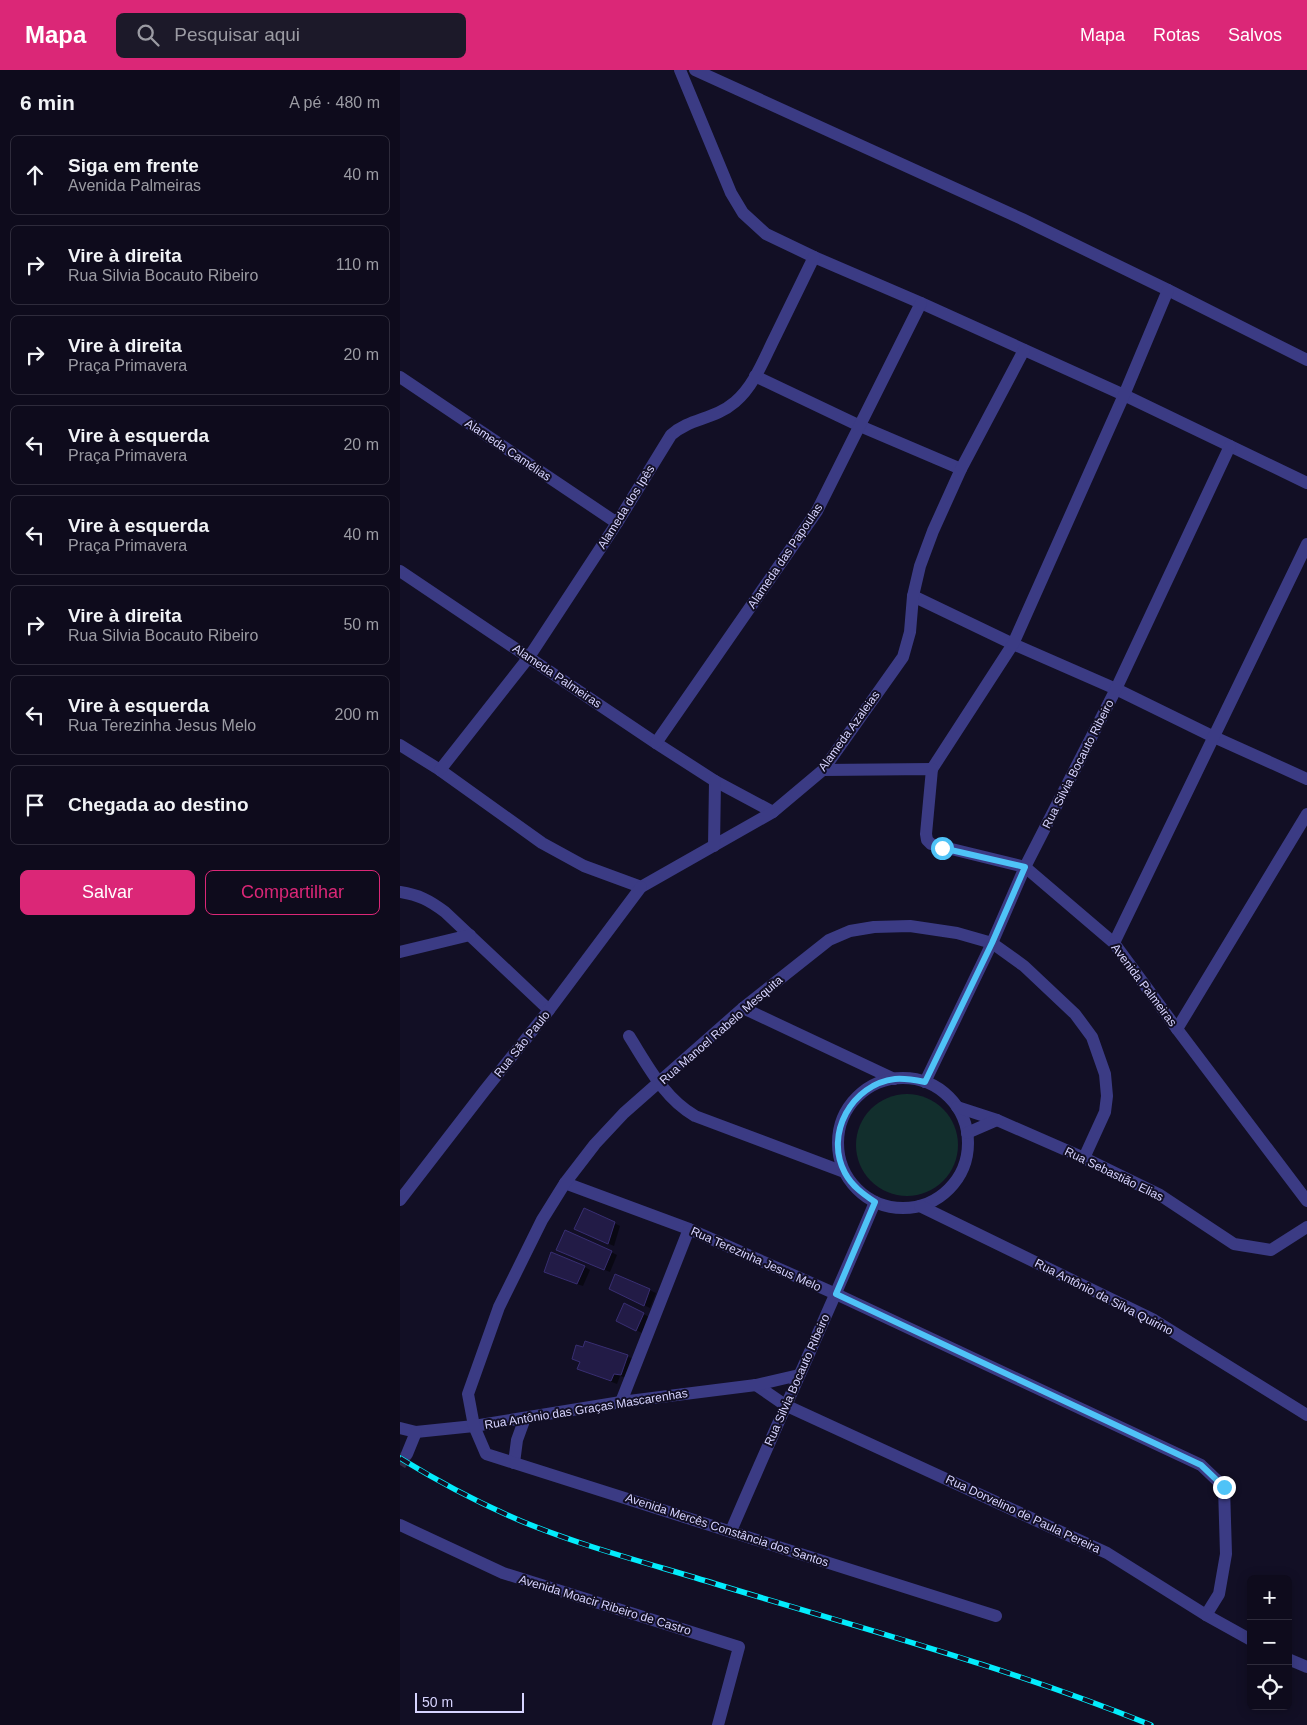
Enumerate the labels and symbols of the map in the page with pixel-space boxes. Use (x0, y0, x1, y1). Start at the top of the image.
street label: Alameda Camélias (462, 416, 554, 484)
street label: Alameda dos Ipês (595, 463, 657, 551)
street label: Alameda das Papoulas (745, 501, 825, 611)
street label: Alameda Palmeiras (510, 641, 604, 711)
street label: Alameda Azaleias (815, 688, 883, 774)
street label: Rua Silvia Bocauto Ribeiro (1039, 697, 1117, 831)
route start (931, 837, 954, 860)
street label: Avenida Palmeiras (1108, 941, 1180, 1029)
street label: Rua Manoel Rabelo Mesquita (657, 973, 785, 1087)
street label: Rua São Paulo (491, 1008, 553, 1080)
street label: Rua Sebastião Elias (1062, 1144, 1166, 1204)
street label: Rua Terezinha Jesus Melo (689, 1224, 824, 1294)
street label: Rua Antônio da Silva Quirino (1032, 1256, 1176, 1338)
street label: Rua Silvia Bocauto Ribeiro (762, 1312, 833, 1448)
street label: Rua Antônio das Graças Mascarenhas (483, 1386, 689, 1432)
street label: Rua Dorvelino de Paula Pereira (944, 1472, 1103, 1556)
route end (1213, 1476, 1236, 1499)
street label: Avenida Mercês Constância dos Santos (624, 1490, 830, 1570)
street label: Avenida Moacir Ribeiro de Castro (517, 1572, 693, 1638)
scale bar (415, 1690, 524, 1713)

